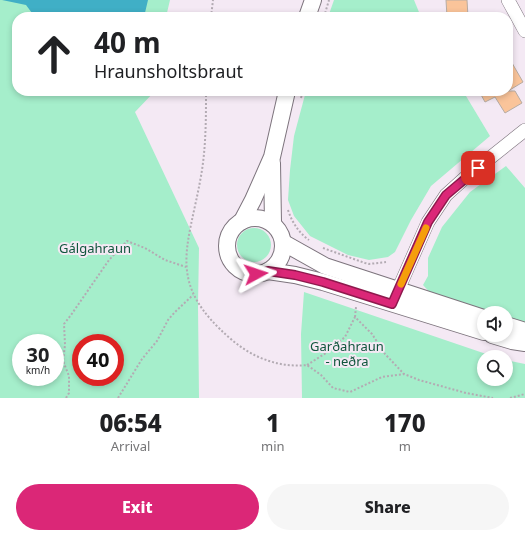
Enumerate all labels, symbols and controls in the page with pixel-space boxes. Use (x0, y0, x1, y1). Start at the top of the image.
text: 40 m (94, 23, 161, 61)
icon: ahead (28, 28, 80, 80)
text: Hraunsholtsbraut (94, 59, 243, 83)
pin (461, 151, 495, 185)
icon: arrive (467, 157, 489, 179)
park label: Gálgahraun (59, 239, 131, 257)
position arrow (235, 253, 277, 295)
map controls (477, 306, 513, 386)
button: sound (477, 306, 513, 342)
speed limit sign: 40 (72, 334, 124, 386)
park label: Garðahraun - neðra (310, 337, 384, 370)
text: 30 (27, 341, 49, 368)
button: search (477, 350, 513, 386)
text: km/h (26, 363, 50, 377)
text: 06:54 (99, 406, 162, 439)
text: 1 (266, 406, 280, 439)
text: 170 (384, 406, 426, 439)
text: Arrival (111, 437, 150, 455)
text: min (261, 437, 285, 455)
text: m (399, 437, 411, 455)
button: Exit (16, 484, 259, 530)
button: Share (267, 484, 509, 530)

